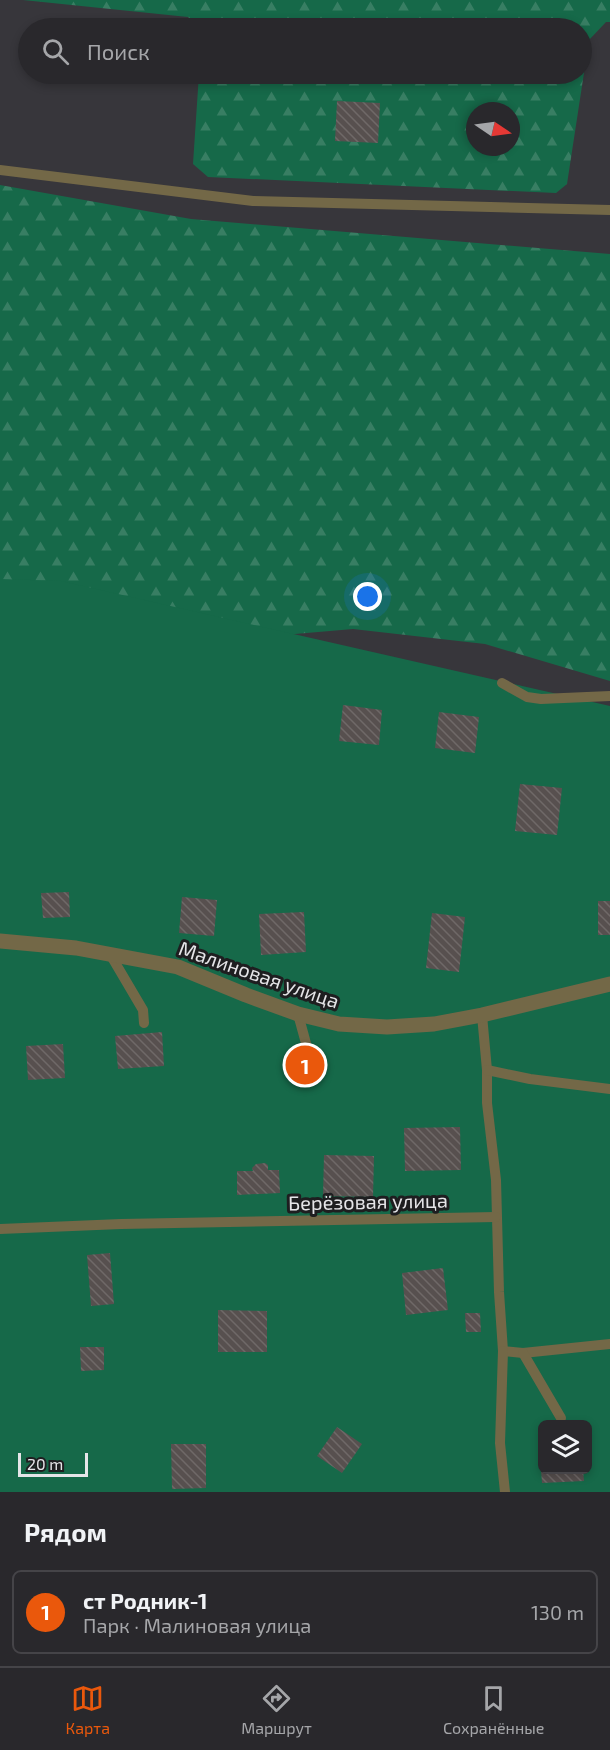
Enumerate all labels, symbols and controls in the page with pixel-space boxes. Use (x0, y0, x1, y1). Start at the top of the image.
search box (18, 18, 592, 84)
icon: search (39, 35, 72, 68)
text: Поиск (87, 38, 150, 64)
north arrow (466, 102, 520, 156)
your location (353, 582, 382, 611)
street label: Малиновая улица (176, 935, 343, 1014)
pin: 1 (286, 1042, 324, 1088)
street label: Берёзовая улица (288, 1188, 448, 1215)
map controls (538, 1420, 592, 1474)
button: layers (538, 1420, 592, 1474)
scale bar (18, 1450, 88, 1478)
text: 20 m (27, 1454, 63, 1473)
text: Рядом (24, 1516, 107, 1547)
text: ст Родник-1 (83, 1587, 207, 1613)
text: 1 (41, 1600, 50, 1624)
text: 130 m (531, 1600, 584, 1624)
text: Парк · Малиновая улица (83, 1613, 311, 1637)
tab: Карта (66, 1682, 110, 1737)
tab: Маршрут (241, 1682, 312, 1737)
tab: Сохранённые (443, 1682, 544, 1737)

